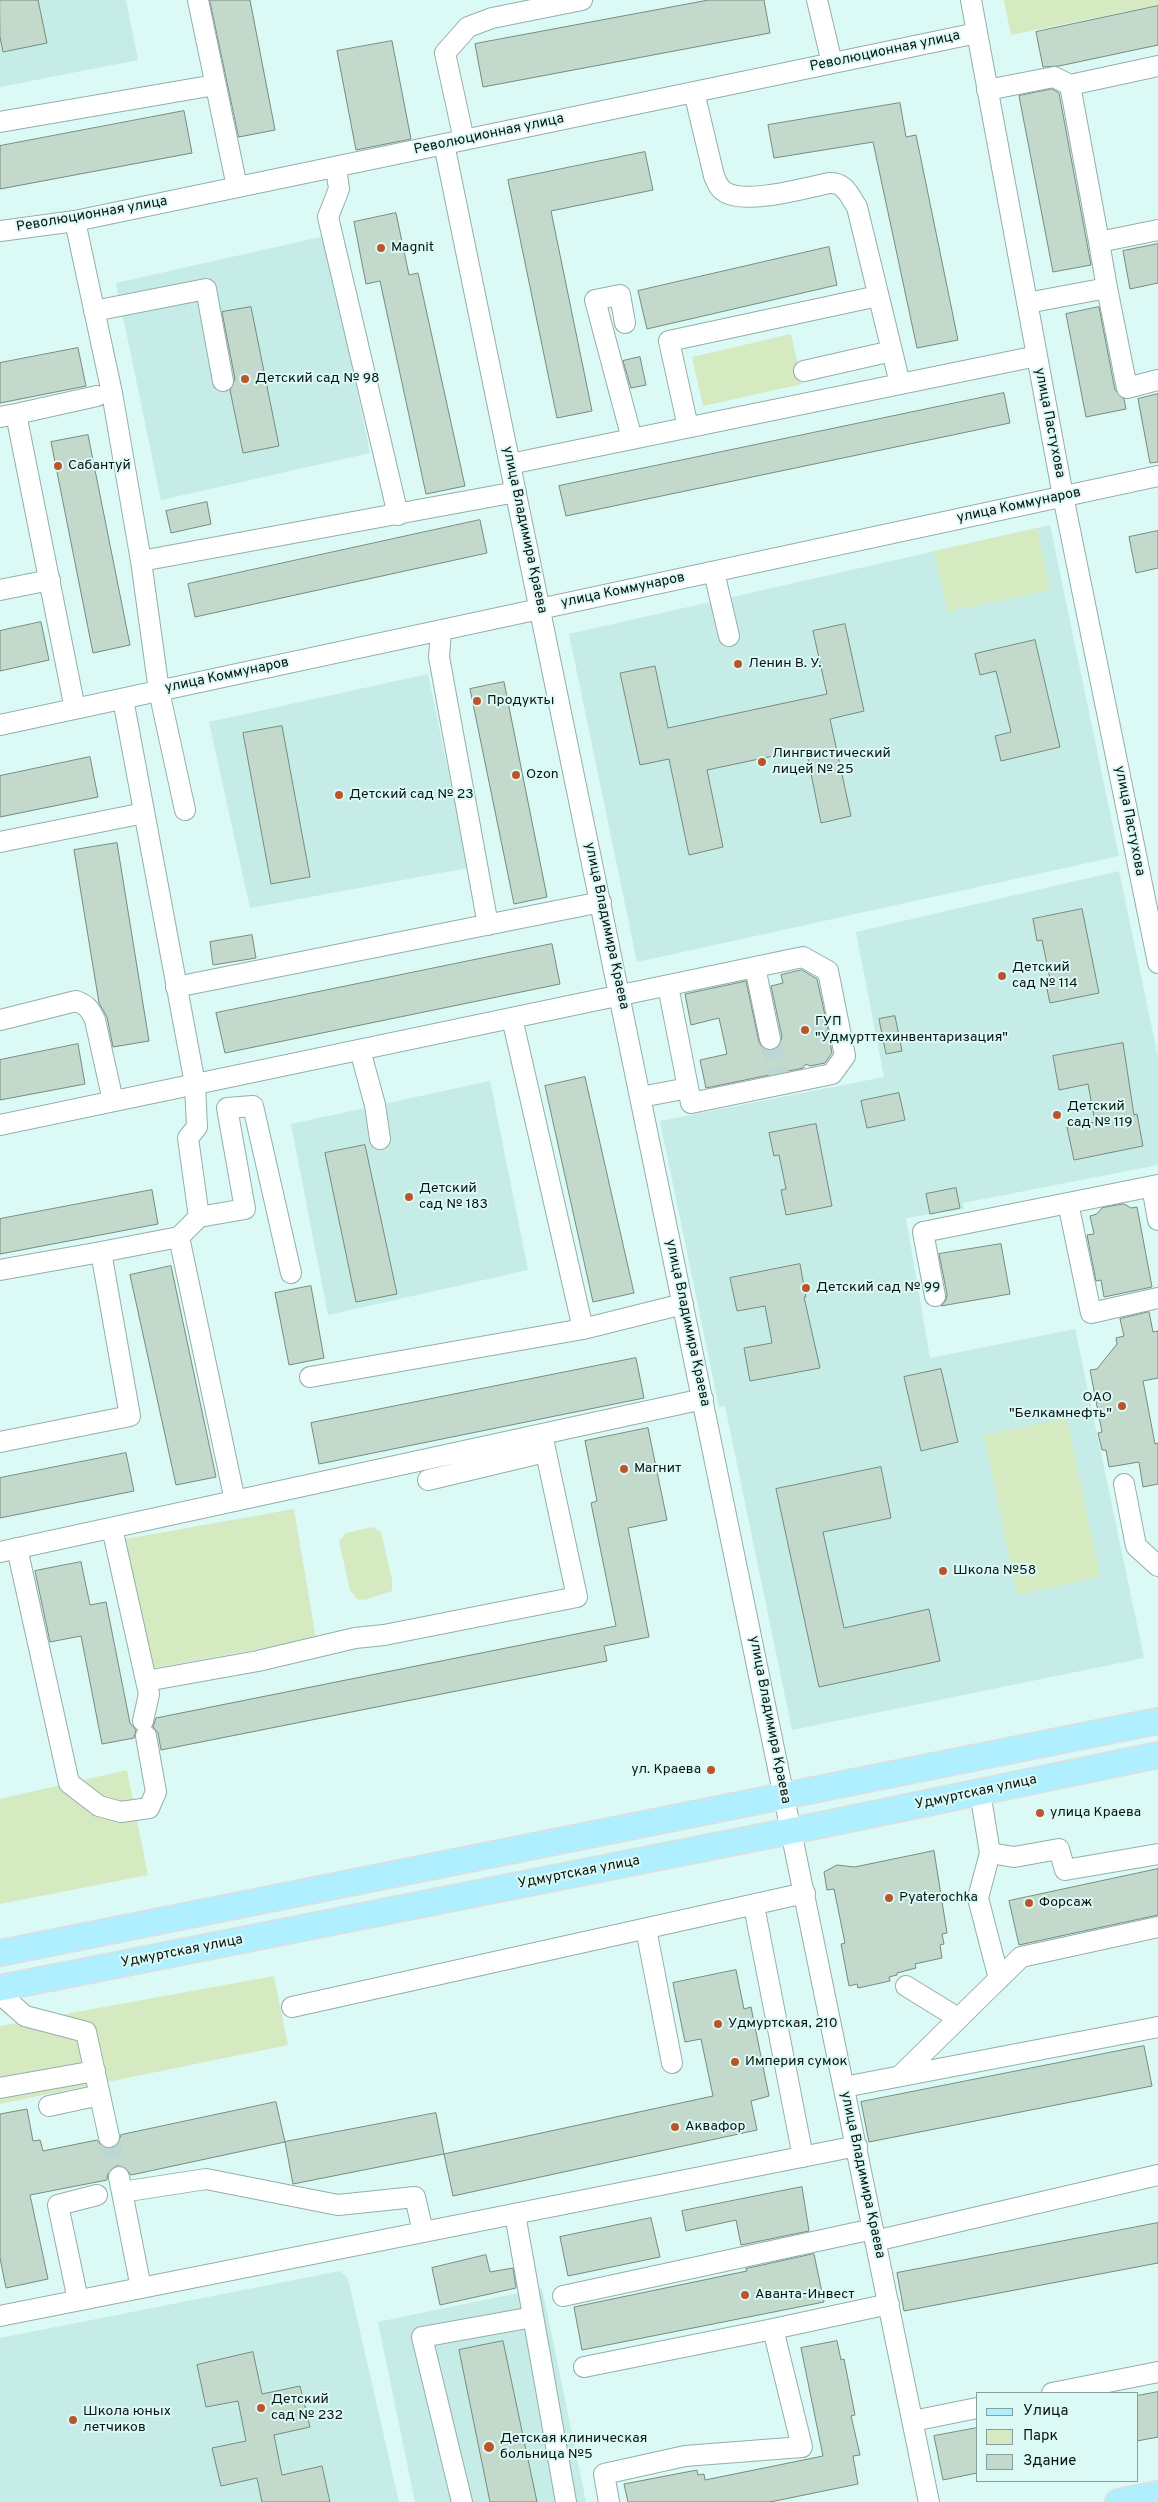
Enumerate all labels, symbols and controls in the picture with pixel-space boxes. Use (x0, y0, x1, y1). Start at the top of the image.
street label: Революционная улица (808, 28, 962, 76)
street label: Революционная улица (412, 111, 566, 159)
street label: Революционная улица (15, 193, 169, 237)
place label: Magnit (391, 240, 434, 256)
marker: Magnit (375, 242, 387, 254)
street label: улица Пастухова (1030, 367, 1068, 479)
place label: Детский сад № 98 (255, 371, 380, 387)
marker: Детский сад № 98 (239, 373, 251, 385)
street label: улица Владимира Краева (498, 445, 550, 615)
place label: Сабантуй (68, 458, 131, 474)
marker: Сабантуй (52, 460, 64, 472)
street label: улица Коммунаров (955, 485, 1083, 527)
street label: улица Коммунаров (559, 570, 687, 612)
street label: улица Коммунаров (163, 655, 291, 697)
place label: Ленин В. У. (748, 656, 821, 672)
marker: Ленин В. У. (732, 658, 744, 670)
place label: Продукты (487, 693, 554, 709)
marker: Продукты (471, 695, 483, 707)
place label: Лингвистический лицей № 25 (772, 746, 891, 779)
marker: Лингвистический лицей № 25 (756, 756, 768, 768)
street label: улица Пастухова (1110, 765, 1148, 877)
place label: Ozon (526, 767, 559, 783)
marker: Ozon (510, 769, 522, 781)
place label: Детский сад № 23 (349, 787, 474, 803)
marker: Детский сад № 23 (333, 789, 345, 801)
street label: улица Владимира Краева (580, 841, 632, 1011)
place label: Детский сад № 114 (1012, 960, 1078, 992)
marker: Детский сад № 114 (996, 970, 1008, 982)
place label: ГУП "Удмурттехинвентаризация" (815, 1014, 1008, 1046)
marker: ГУП "Удмурттехинвентаризация" (799, 1024, 811, 1036)
place label: Детский сад № 119 (1067, 1099, 1133, 1132)
marker: Детский сад № 119 (1051, 1109, 1063, 1121)
place label: Детский сад № 183 (419, 1181, 488, 1214)
marker: Детский сад № 183 (403, 1191, 415, 1203)
street label: улица Владимира Краева (661, 1238, 713, 1408)
place label: Детский сад № 99 (816, 1280, 940, 1296)
marker: Детский сад № 99 (800, 1282, 812, 1294)
place label: ОАО "Белкамнефть" (1009, 1390, 1112, 1422)
marker: ОАО "Белкамнефть" (1116, 1400, 1128, 1412)
place label: Магнит (634, 1461, 681, 1477)
marker: Магнит (618, 1463, 630, 1475)
place label: Школа №58 (953, 1563, 1036, 1579)
marker: Школа №58 (937, 1565, 949, 1577)
street label: улица Владимира Краева (744, 1635, 794, 1805)
place label: ул. Краева (631, 1762, 701, 1778)
marker: ул. Краева (705, 1764, 717, 1776)
street label: Удмуртская улица (914, 1772, 1038, 1814)
place label: улица Краева (1050, 1805, 1141, 1821)
marker: улица Краева (1034, 1807, 1046, 1819)
street label: Удмуртская улица (517, 1853, 641, 1893)
place label: Pyaterochka (899, 1890, 978, 1906)
marker: Pyaterochka (883, 1892, 895, 1904)
place label: Форсаж (1039, 1895, 1093, 1911)
marker: Форсаж (1023, 1897, 1035, 1909)
street label: Удмуртская улица (120, 1932, 244, 1972)
place label: Удмуртская, 210 (728, 2016, 838, 2032)
marker: Удмуртская, 210 (712, 2018, 724, 2030)
place label: Империя сумок (745, 2054, 848, 2070)
marker: Империя сумок (729, 2056, 741, 2068)
street label: улица Владимира Краева (836, 2090, 888, 2260)
place label: Аквафор (685, 2119, 745, 2135)
marker: Аквафор (669, 2121, 681, 2133)
place label: Аванта-Инвест (755, 2287, 855, 2303)
marker: Аванта-Инвест (739, 2289, 751, 2301)
place label: Детский сад № 232 (271, 2392, 343, 2424)
legend (976, 2392, 1138, 2482)
marker: Детский сад № 232 (255, 2402, 267, 2414)
text: Улица (1023, 2402, 1068, 2421)
place label: Школа юных летчиков (83, 2404, 171, 2436)
marker: Школа юных летчиков (67, 2414, 79, 2426)
text: Парк (1023, 2427, 1058, 2446)
place label: Детская клиническая больница №5 (500, 2431, 647, 2464)
marker: Детская клиническая больница №5 (482, 2440, 496, 2454)
text: Здание (1023, 2452, 1076, 2471)

